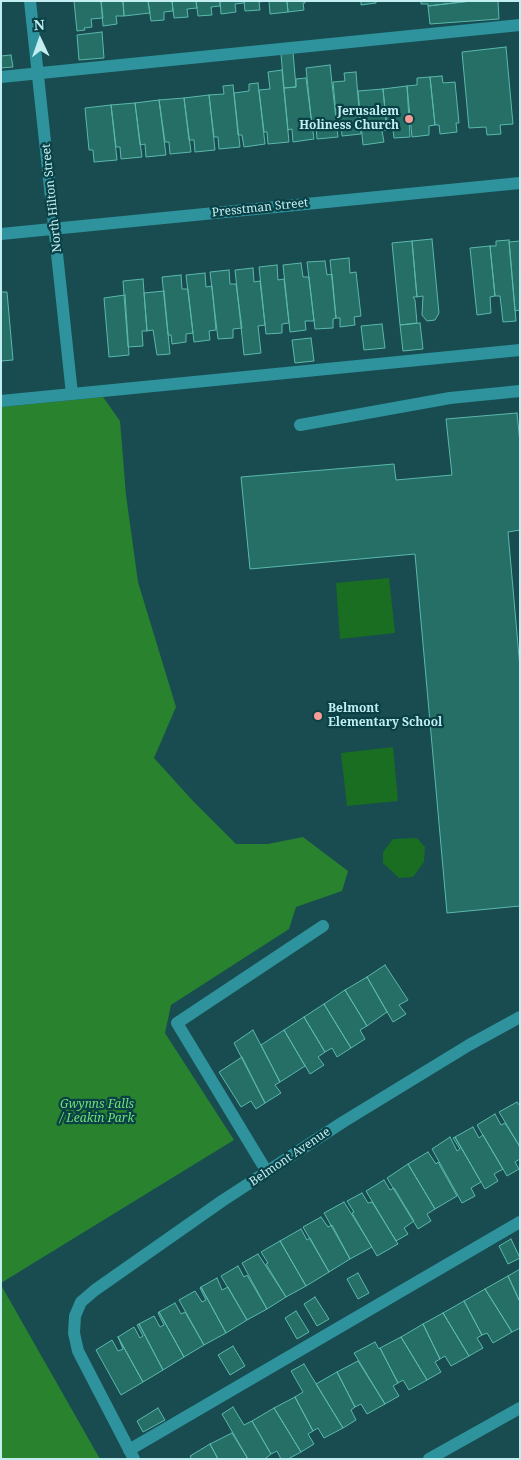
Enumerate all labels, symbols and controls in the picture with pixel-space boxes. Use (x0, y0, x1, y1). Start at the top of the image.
north arrow (15, 15, 65, 65)
text: N (33, 15, 45, 34)
place label: Jerusalem Holiness Church (299, 105, 399, 133)
marker: Jerusalem Holiness Church (403, 113, 415, 125)
street label: North Hilton Street (39, 143, 65, 253)
street label: Presstman Street (211, 196, 309, 220)
place label: Belmont Elementary School (328, 702, 442, 730)
marker: Belmont Elementary School (312, 710, 324, 722)
park label: Gwynns Falls / Leakin Park (60, 1098, 134, 1126)
street label: Belmont Avenue (247, 1125, 333, 1189)

